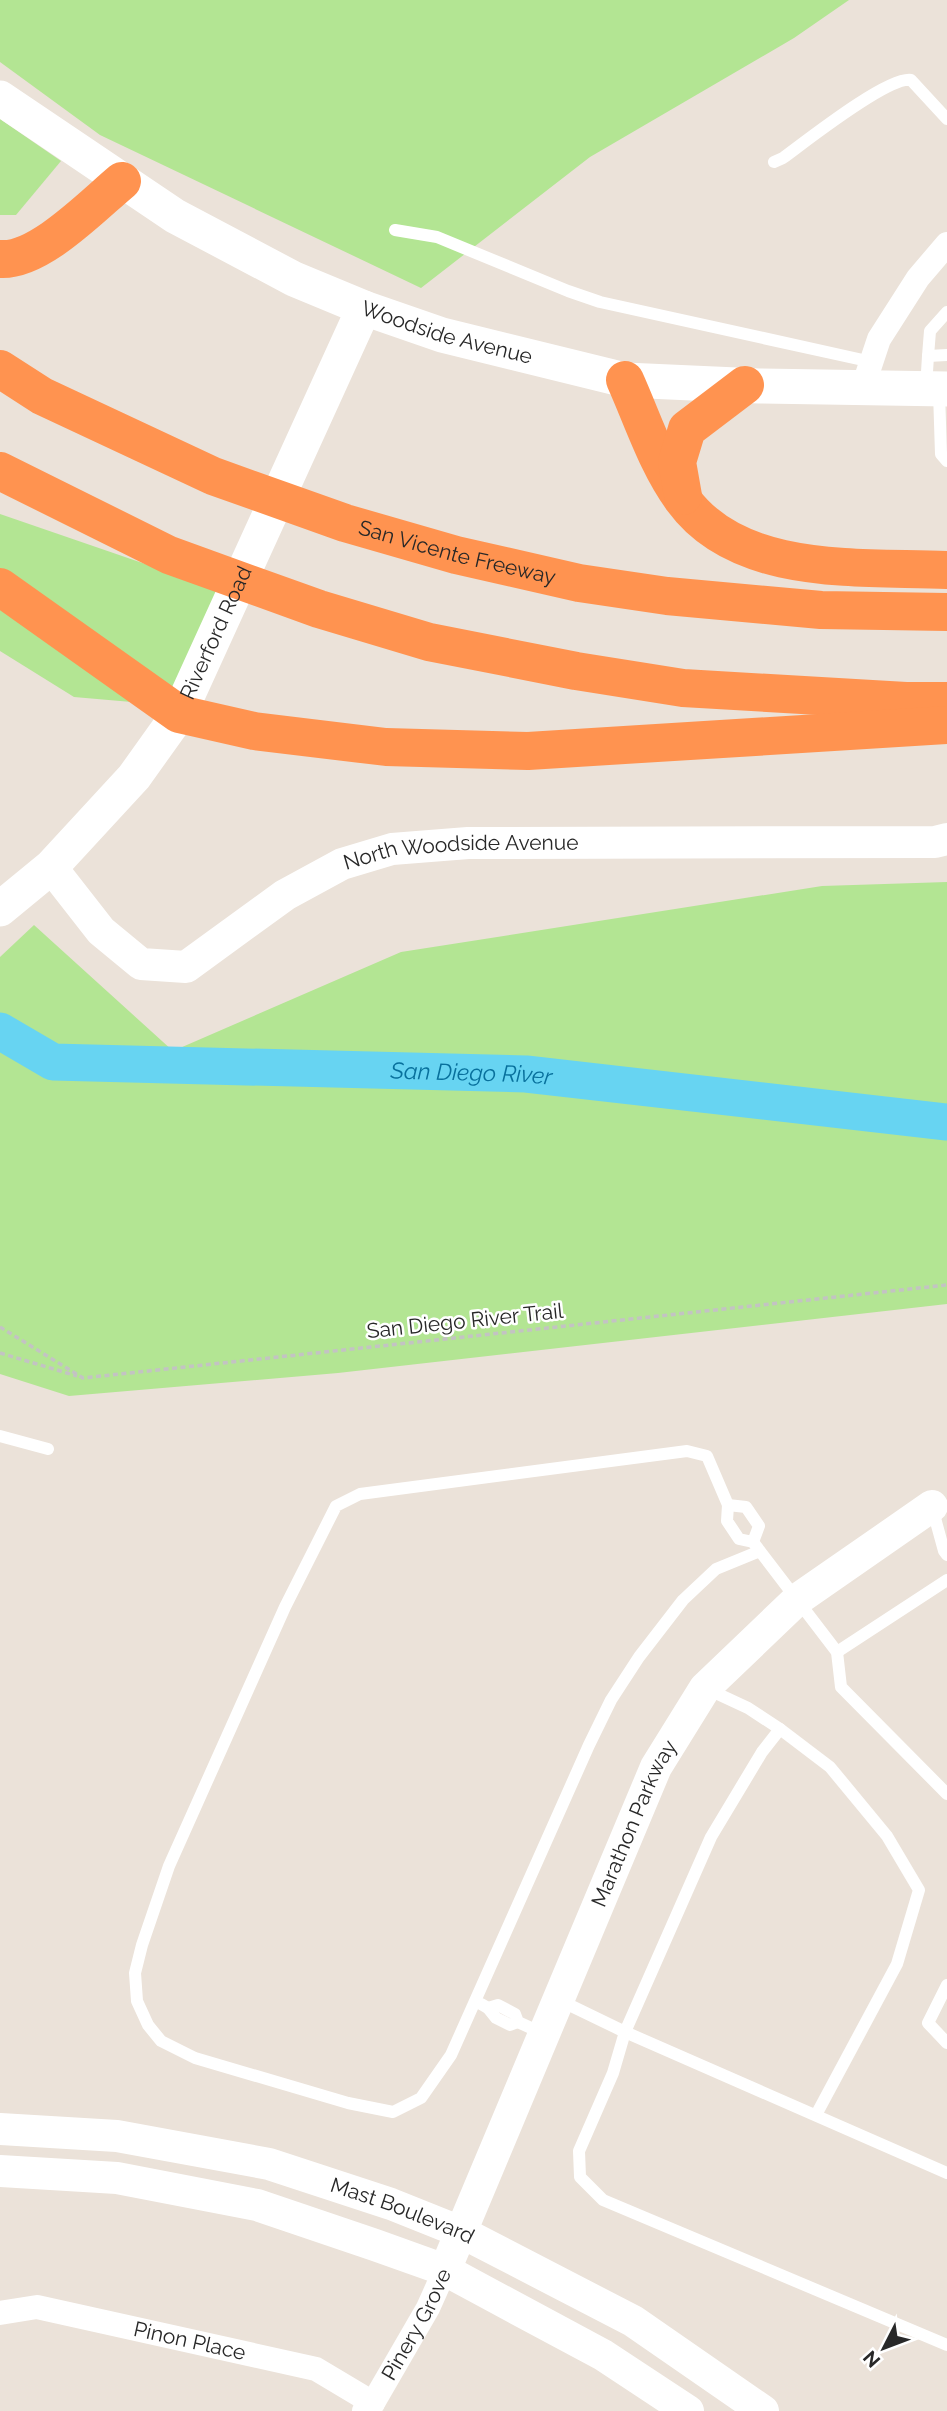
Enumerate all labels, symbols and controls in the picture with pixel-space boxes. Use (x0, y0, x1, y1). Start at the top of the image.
street label: Woodside Avenue (358, 295, 535, 369)
street label: San Vicente Freeway (356, 515, 558, 589)
street label: Riverford Road (174, 562, 257, 703)
street label: North Woodside Avenue (340, 830, 579, 875)
water label: San Diego River (389, 1057, 555, 1090)
street label: San Diego River Trail (365, 1298, 565, 1343)
street label: Marathon Parkway (586, 1735, 682, 1910)
street label: Mast Boulevard (327, 2172, 479, 2249)
street label: Pinery Grove (376, 2265, 456, 2384)
north arrow (849, 2313, 919, 2383)
street label: Pinon Place (132, 2316, 248, 2365)
text: N (858, 2347, 884, 2372)

